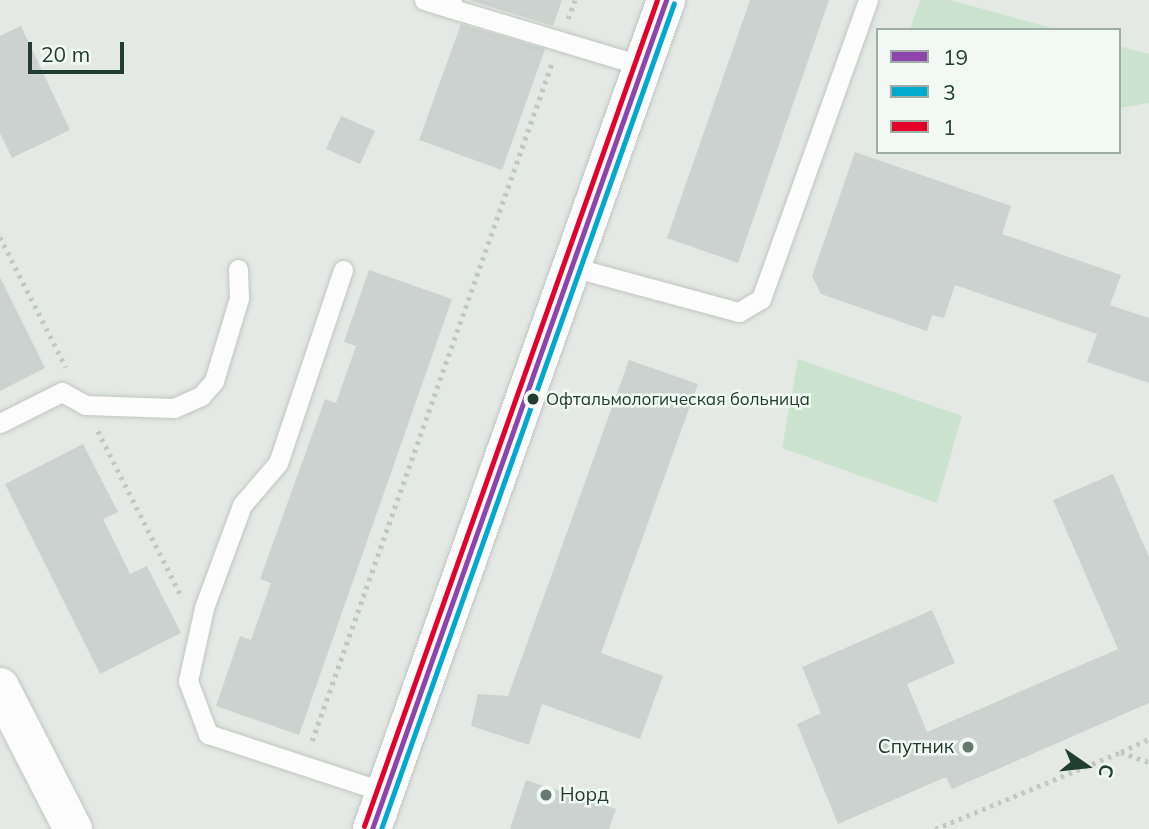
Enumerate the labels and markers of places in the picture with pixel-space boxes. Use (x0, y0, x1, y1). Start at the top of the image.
place label: Офтальмологическая больница (546, 389, 810, 409)
marker: Офтальмологическая больница (526, 392, 540, 406)
place label: Спутник (878, 736, 954, 758)
marker: Спутник (960, 739, 976, 755)
place label: Норд (560, 784, 609, 806)
marker: Норд (538, 787, 554, 803)

